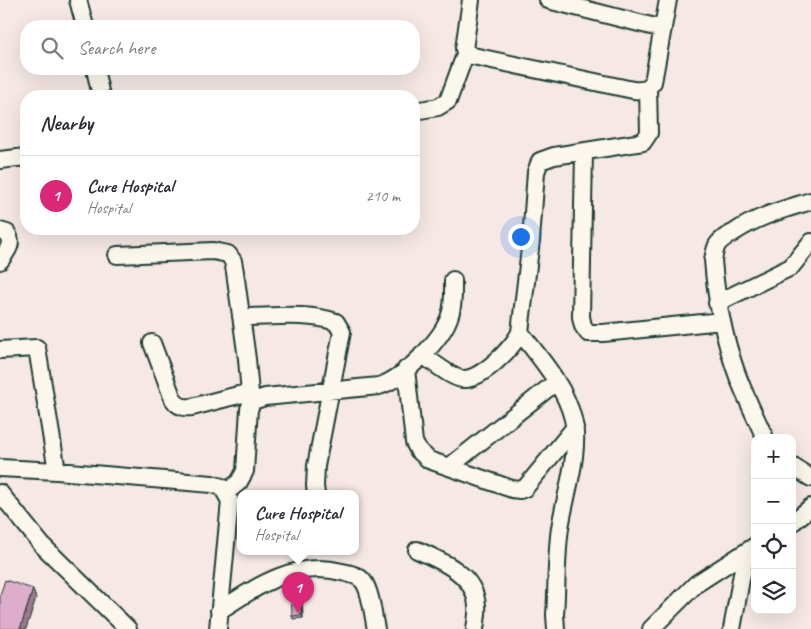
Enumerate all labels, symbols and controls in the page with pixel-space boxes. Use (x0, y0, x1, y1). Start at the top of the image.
search box (20, 20, 420, 75)
icon: search (38, 34, 66, 62)
text: Search here (78, 36, 155, 60)
text: Nearby (40, 110, 93, 136)
text: Cure Hospital (87, 174, 173, 198)
text: 1 (52, 186, 60, 206)
text: 210 m (366, 186, 400, 206)
text: Hospital (87, 198, 131, 218)
your location (508, 224, 534, 250)
map controls (751, 434, 796, 614)
button: + (751, 434, 796, 479)
button: − (751, 479, 796, 524)
popup (237, 490, 359, 555)
text: Cure Hospital (255, 501, 341, 525)
button: locate (751, 524, 796, 569)
text: Hospital (255, 525, 298, 545)
button: layers (751, 569, 796, 614)
pin: 1 (282, 572, 314, 613)

